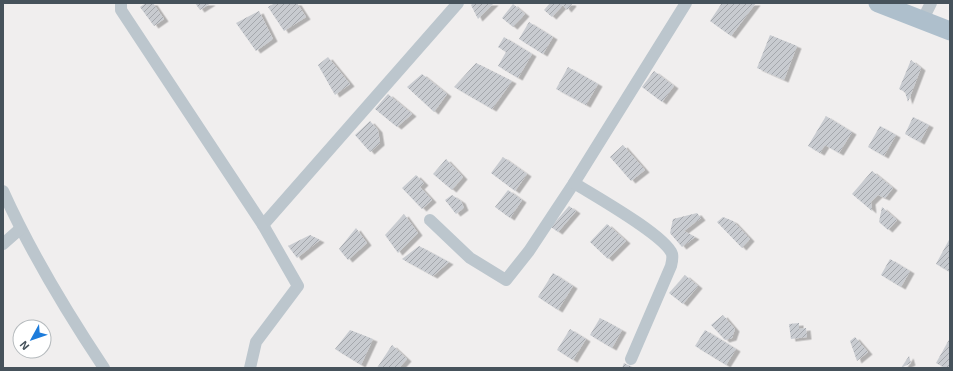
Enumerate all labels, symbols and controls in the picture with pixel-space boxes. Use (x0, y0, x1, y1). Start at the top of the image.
north arrow (12, 319, 52, 359)
text: N (16, 338, 31, 353)

